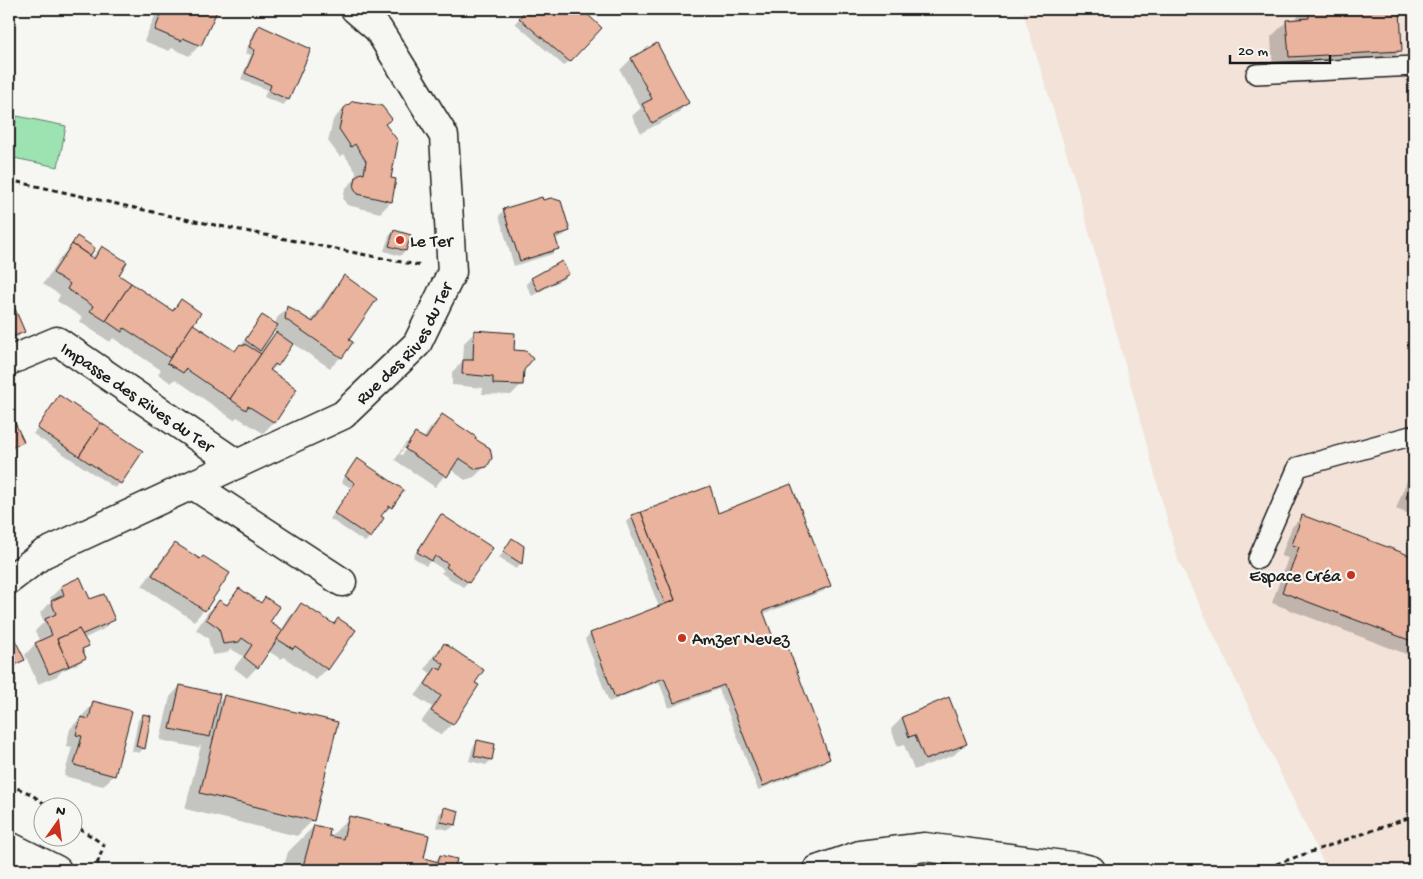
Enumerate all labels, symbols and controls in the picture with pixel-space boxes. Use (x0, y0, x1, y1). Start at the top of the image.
scale bar (1230, 32, 1330, 64)
text: 20 m (1238, 43, 1268, 61)
place label: Le Ter (410, 232, 454, 253)
marker: Le Ter (394, 234, 406, 246)
street label: Rue des Rives du Ter (352, 278, 459, 410)
street label: Impasse des Rives du Ter (56, 339, 218, 459)
place label: Espace Créa (1249, 567, 1342, 588)
marker: Espace Créa (1345, 569, 1357, 581)
place label: Amzer Nevez (692, 630, 791, 651)
marker: Amzer Nevez (676, 632, 688, 644)
north arrow (32, 796, 82, 846)
text: N (54, 802, 67, 821)

